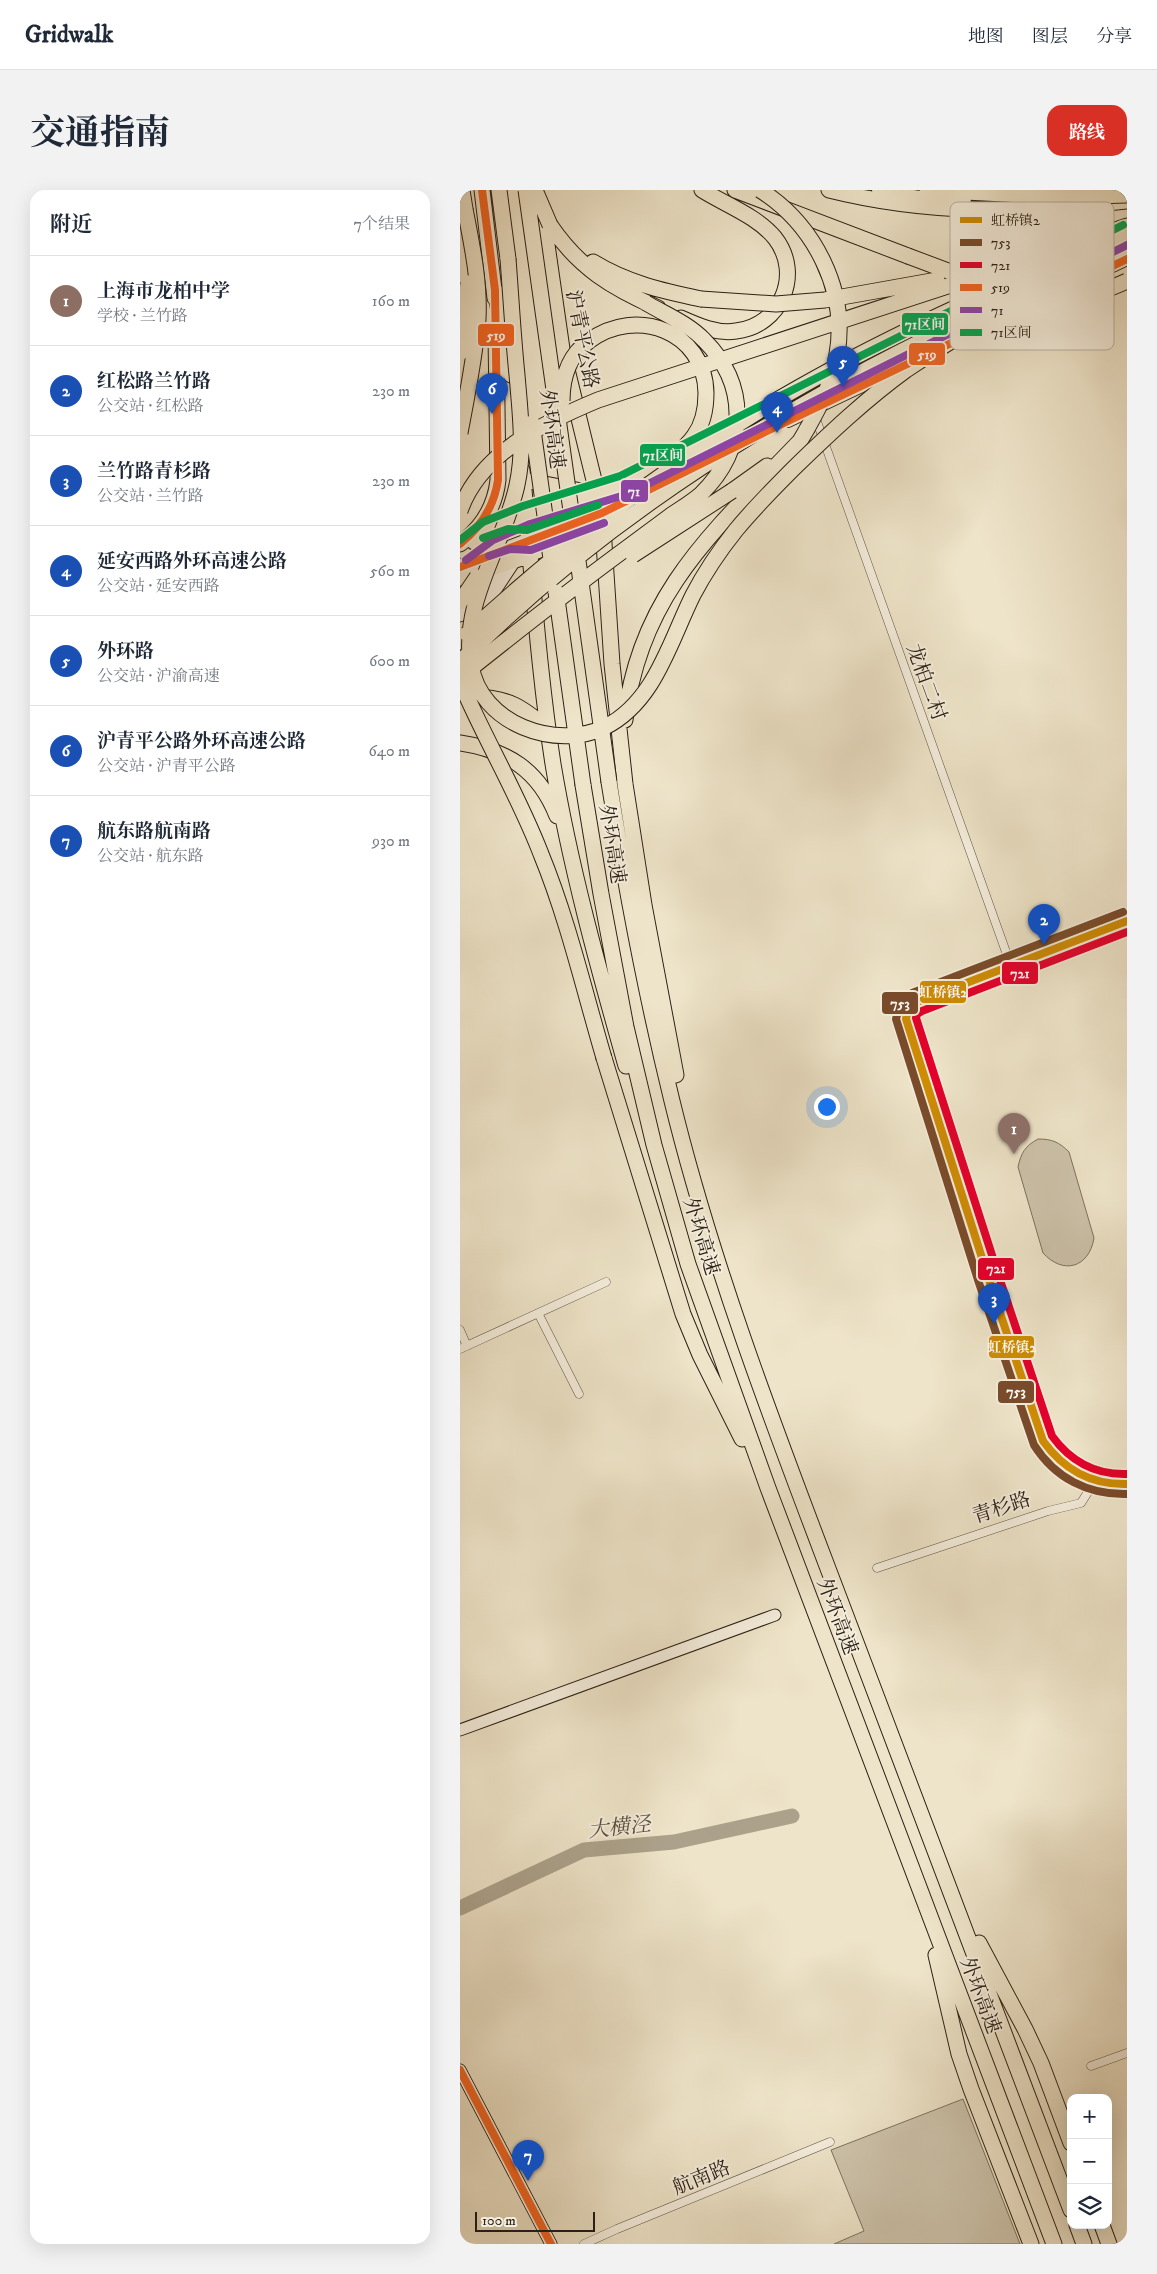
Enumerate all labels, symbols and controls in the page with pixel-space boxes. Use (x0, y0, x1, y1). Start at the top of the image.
text: Gridwalk (25, 20, 113, 50)
text: 地图 (968, 26, 1004, 48)
text: 图层 (1032, 26, 1068, 48)
text: 分享 (1096, 26, 1132, 48)
button: 路线 (1047, 105, 1127, 156)
text: 交通指南 (30, 112, 170, 156)
legend (950, 202, 1114, 350)
text: 附近 (50, 212, 92, 238)
text: 虹桥镇2 (991, 212, 1040, 230)
text: 7个结果 (354, 214, 410, 234)
text: 753 (991, 234, 1011, 252)
text: 721 (991, 257, 1010, 275)
text: 519 (991, 279, 1010, 297)
text: 上海市龙柏中学 (97, 280, 230, 303)
street label: 沪青平公路 (560, 288, 603, 391)
text: 1 (63, 291, 69, 311)
text: 160 m (372, 291, 410, 311)
text: 71 (991, 302, 1004, 320)
text: 学校 · 兰竹路 (97, 306, 188, 326)
line badge: 71区间 (901, 312, 949, 336)
text: 71区间 (905, 316, 945, 334)
line badge: 519 (477, 323, 515, 347)
text: 71区间 (991, 324, 1032, 342)
text: 519 (485, 327, 506, 345)
line badge: 519 (908, 342, 946, 366)
pin: 5 (827, 346, 859, 387)
text: 519 (916, 346, 937, 364)
text: 红松路兰竹路 (97, 370, 211, 393)
pin: 6 (476, 373, 508, 414)
text: 2 (62, 381, 70, 401)
text: 230 m (372, 381, 410, 401)
street label: 外环高速 (534, 388, 569, 471)
pin: 4 (761, 392, 793, 433)
text: 公交站 · 红松路 (97, 396, 204, 416)
line badge: 71区间 (639, 443, 686, 467)
text: 71区间 (643, 447, 683, 465)
text: 兰竹路青杉路 (97, 460, 211, 483)
text: 3 (63, 471, 69, 491)
text: 230 m (372, 471, 410, 491)
line badge: 71 (620, 479, 649, 503)
text: 71 (628, 483, 640, 501)
text: 公交站 · 兰竹路 (97, 486, 204, 506)
text: 延安西路外环高速公路 (97, 550, 287, 573)
text: 4 (61, 561, 71, 581)
text: 560 m (370, 561, 410, 581)
text: 公交站 · 延安西路 (97, 576, 220, 596)
text: 外环路 (97, 640, 154, 663)
street label: 龙柏二村 (900, 641, 951, 724)
text: 5 (62, 651, 70, 671)
text: 600 m (369, 651, 410, 671)
text: 公交站 · 沪渝高速 (97, 666, 220, 686)
text: 沪青平公路外环高速公路 (97, 730, 306, 753)
text: 6 (62, 741, 70, 761)
text: 640 m (368, 741, 410, 761)
text: 公交站 · 沪青平公路 (97, 756, 236, 776)
street label: 外环高速 (593, 803, 630, 886)
text: 航东路航南路 (97, 820, 211, 843)
text: 7 (62, 831, 70, 851)
text: 930 m (372, 831, 410, 851)
text: 公交站 · 航东路 (97, 846, 204, 866)
pin: 2 (1028, 904, 1060, 945)
line badge: 721 (1001, 961, 1039, 985)
text: 721 (1010, 965, 1030, 983)
line badge: 虹桥镇2 (919, 980, 967, 1004)
text: 虹桥镇2 (919, 984, 969, 1002)
line badge: 753 (881, 991, 919, 1015)
text: 753 (890, 995, 910, 1013)
your location (814, 1094, 840, 1120)
pin: 1 (998, 1113, 1030, 1154)
street label: 外环高速 (677, 1195, 724, 1278)
line badge: 721 (977, 1257, 1015, 1281)
text: 721 (986, 1260, 1006, 1278)
pin: 3 (978, 1283, 1010, 1324)
line badge: 虹桥镇2 (988, 1335, 1035, 1359)
text: 虹桥镇2 (988, 1339, 1038, 1357)
line badge: 753 (997, 1380, 1035, 1404)
text: 753 (1006, 1383, 1026, 1401)
street label: 青杉路 (969, 1487, 1034, 1530)
street label: 外环高速 (811, 1575, 863, 1658)
water label: 大横泾 (586, 1812, 654, 1844)
street label: 外环高速 (954, 1954, 1006, 2037)
map controls (1067, 2094, 1112, 2229)
button: + (1067, 2094, 1112, 2139)
button: − (1067, 2139, 1112, 2184)
pin: 7 (512, 2140, 544, 2181)
street label: 航南路 (669, 2156, 734, 2201)
button: layers (1067, 2184, 1112, 2229)
scale bar (475, 2209, 595, 2232)
text: 100 m (482, 2212, 516, 2230)

